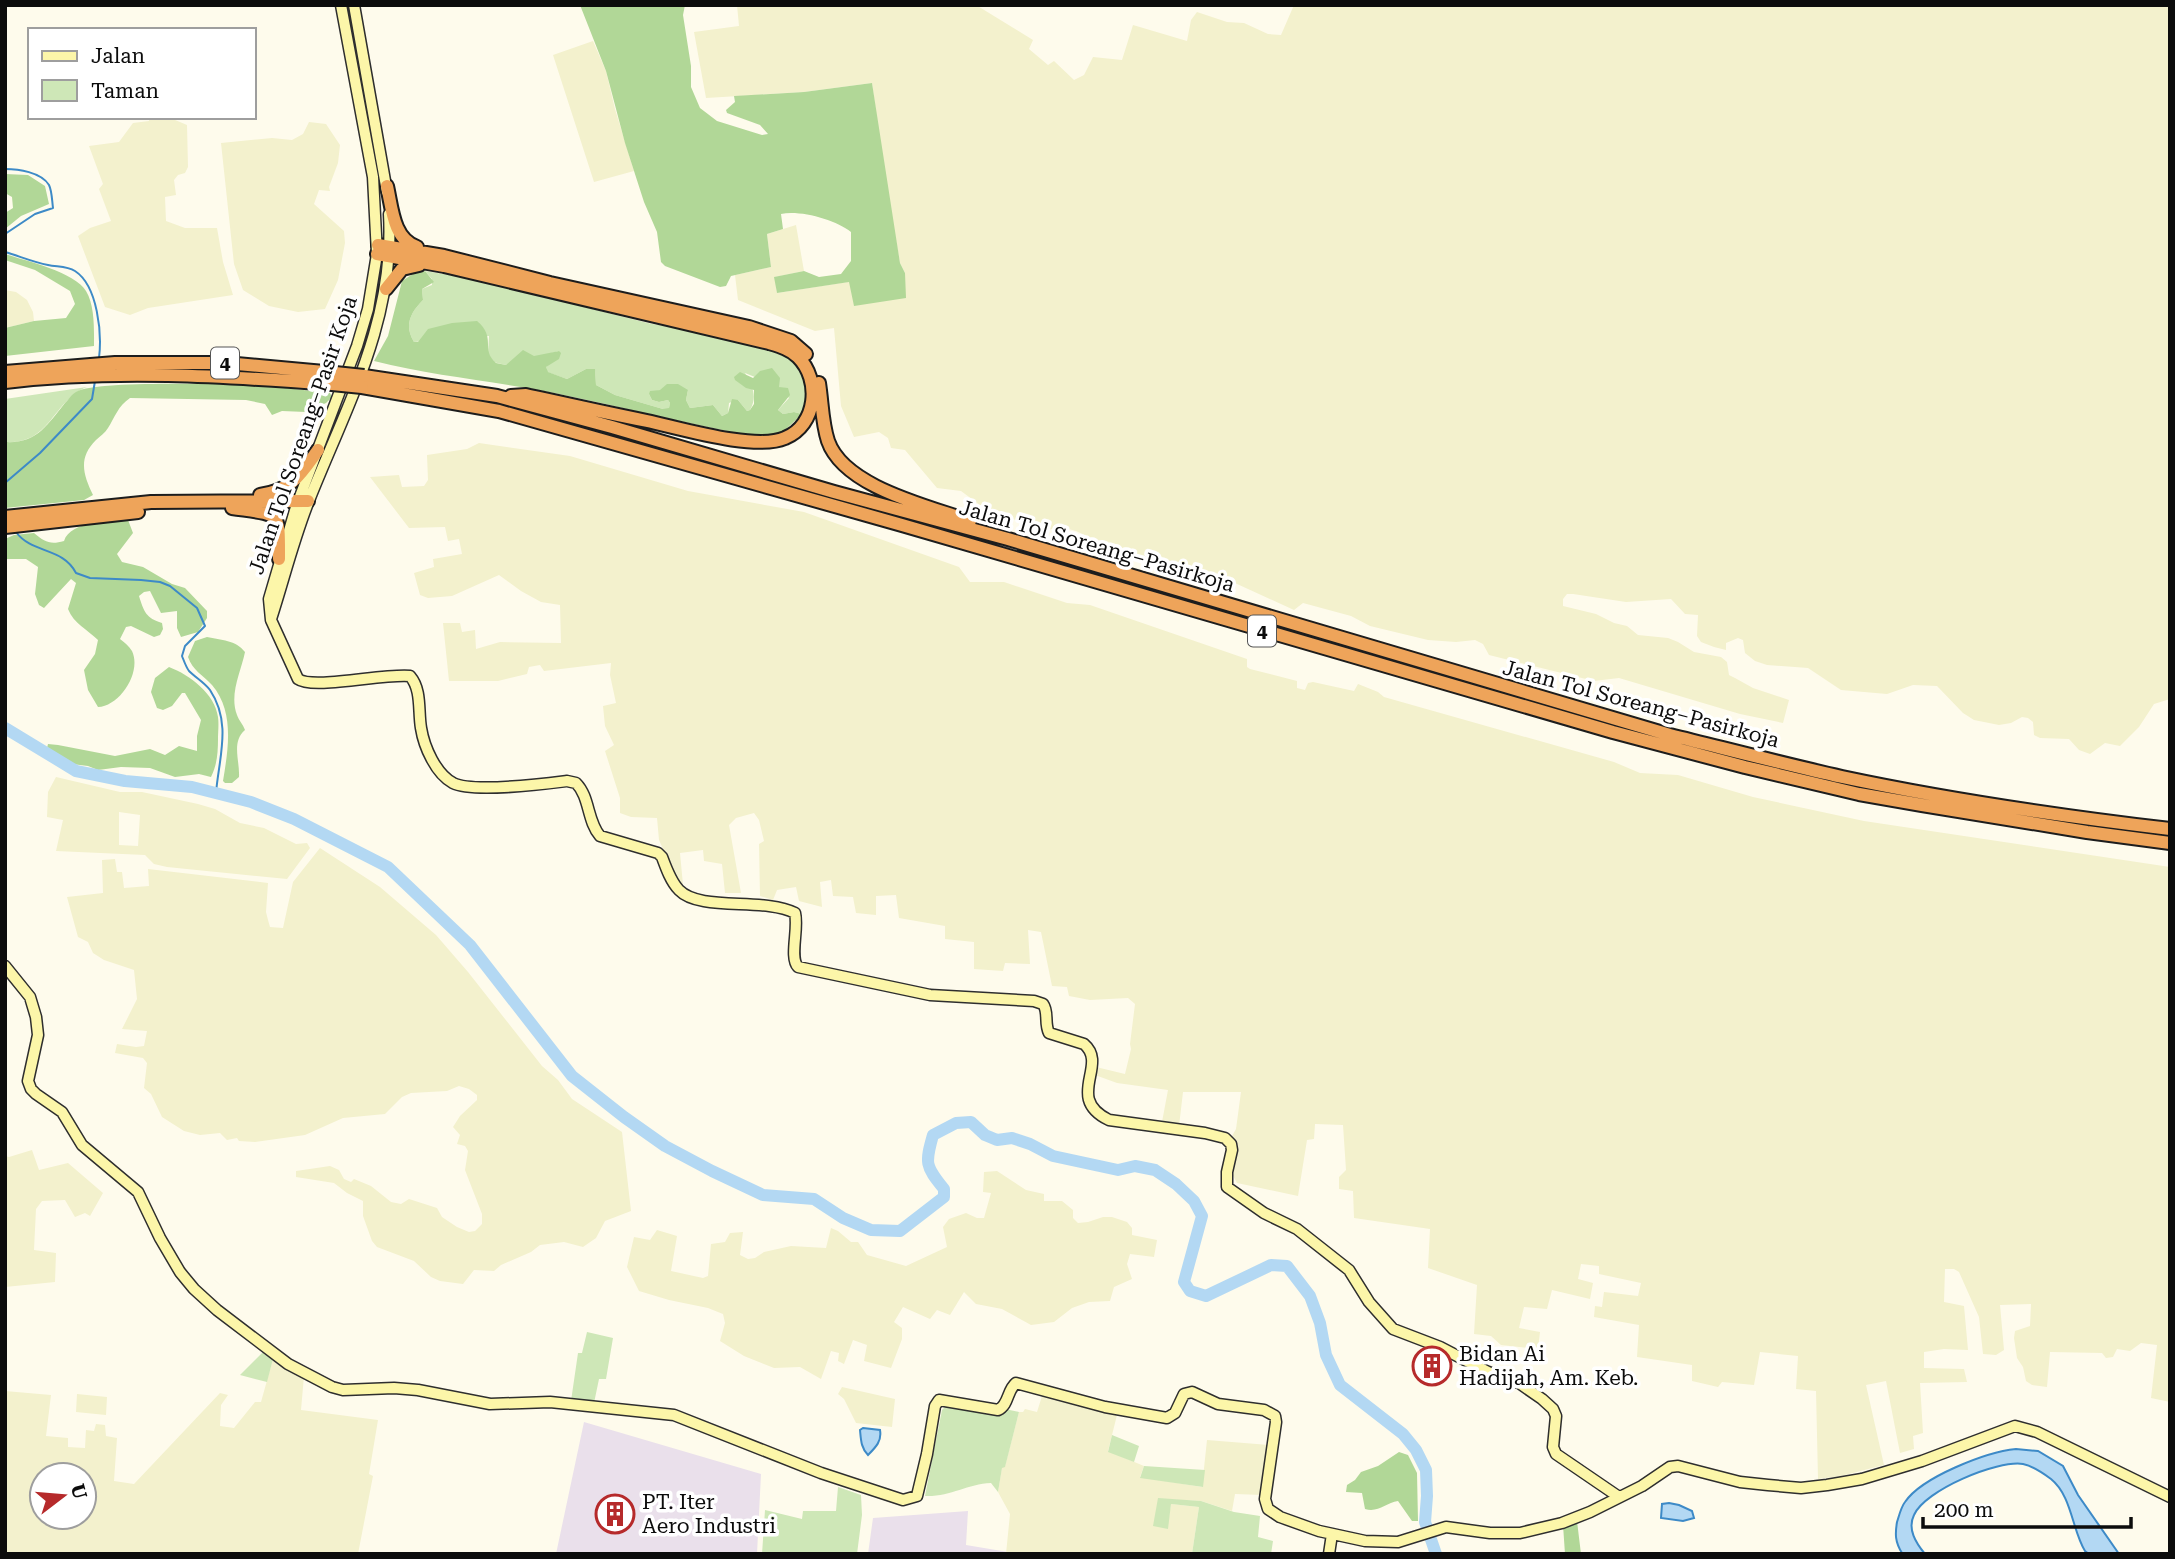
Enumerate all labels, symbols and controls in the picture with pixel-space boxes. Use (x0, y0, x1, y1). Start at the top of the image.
legend (28, 28, 256, 119)
text: Jalan (91, 44, 146, 68)
text: Taman (91, 79, 160, 103)
street label: Jalan Tol Soreang–Pasir Koja (244, 292, 362, 577)
road number: 4 (211, 348, 239, 378)
street label: Jalan Tol Soreang–Pasirkoja (957, 495, 1238, 597)
road number: 4 (1248, 616, 1276, 646)
street label: Jalan Tol Soreang–Pasirkoja (1500, 655, 1782, 753)
place label: Bidan Ai Hadijah, Am. Keb. (1459, 1342, 1638, 1390)
building icon: Bidan Ai Hadijah, Am. Keb. (1411, 1345, 1453, 1387)
north arrow (28, 1461, 98, 1531)
text: U (66, 1481, 92, 1502)
scale bar (1923, 1486, 2131, 1530)
place label: PT. Iter Aero Industri (642, 1490, 776, 1538)
building icon: PT. Iter Aero Industri (594, 1493, 636, 1535)
text: 200 m (1934, 1498, 1994, 1522)

